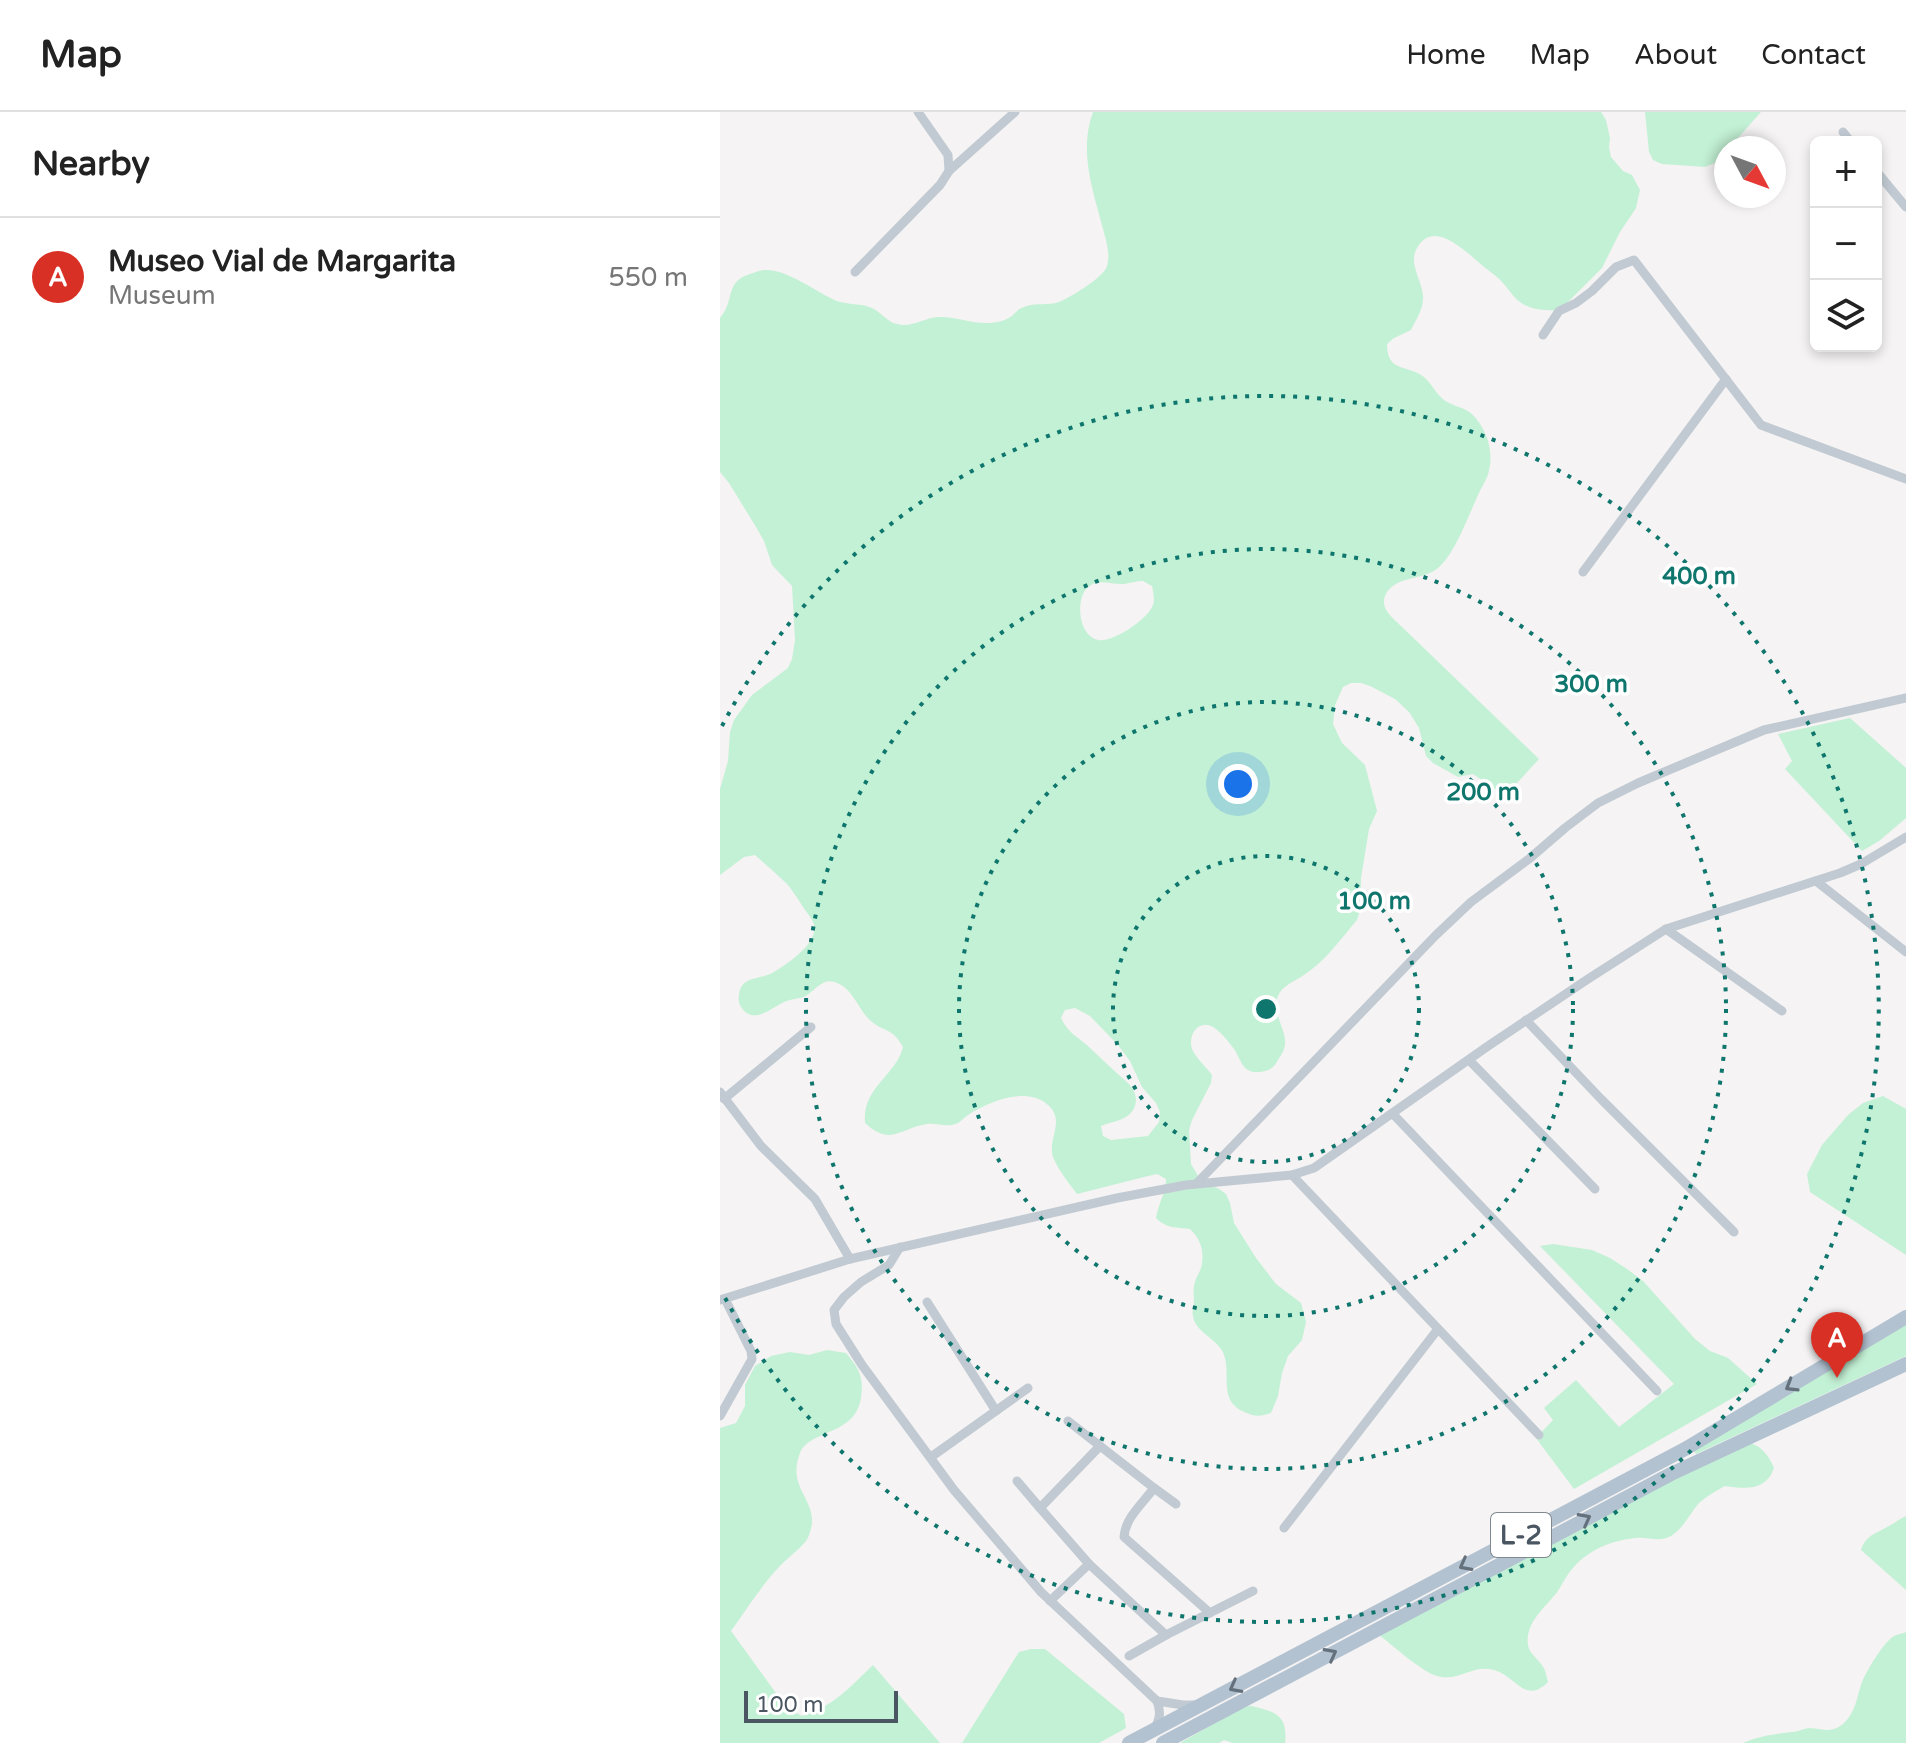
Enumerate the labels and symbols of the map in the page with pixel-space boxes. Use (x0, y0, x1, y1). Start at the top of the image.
north arrow (1714, 136, 1786, 208)
text: 400 m (1662, 562, 1736, 591)
text: 300 m (1554, 670, 1628, 699)
your location (1218, 764, 1258, 804)
text: 200 m (1446, 778, 1520, 807)
text: 100 m (1337, 887, 1411, 916)
centre of rings (1252, 995, 1280, 1023)
pin: A (1811, 1312, 1863, 1378)
one-way arrow (1785, 1376, 1800, 1392)
road number: L-2 (1491, 1513, 1551, 1557)
one-way arrow (1577, 1514, 1591, 1529)
one-way arrow (1459, 1555, 1474, 1570)
one-way arrow (1322, 1648, 1336, 1664)
one-way arrow (1229, 1677, 1244, 1692)
scale bar (744, 1687, 898, 1723)

